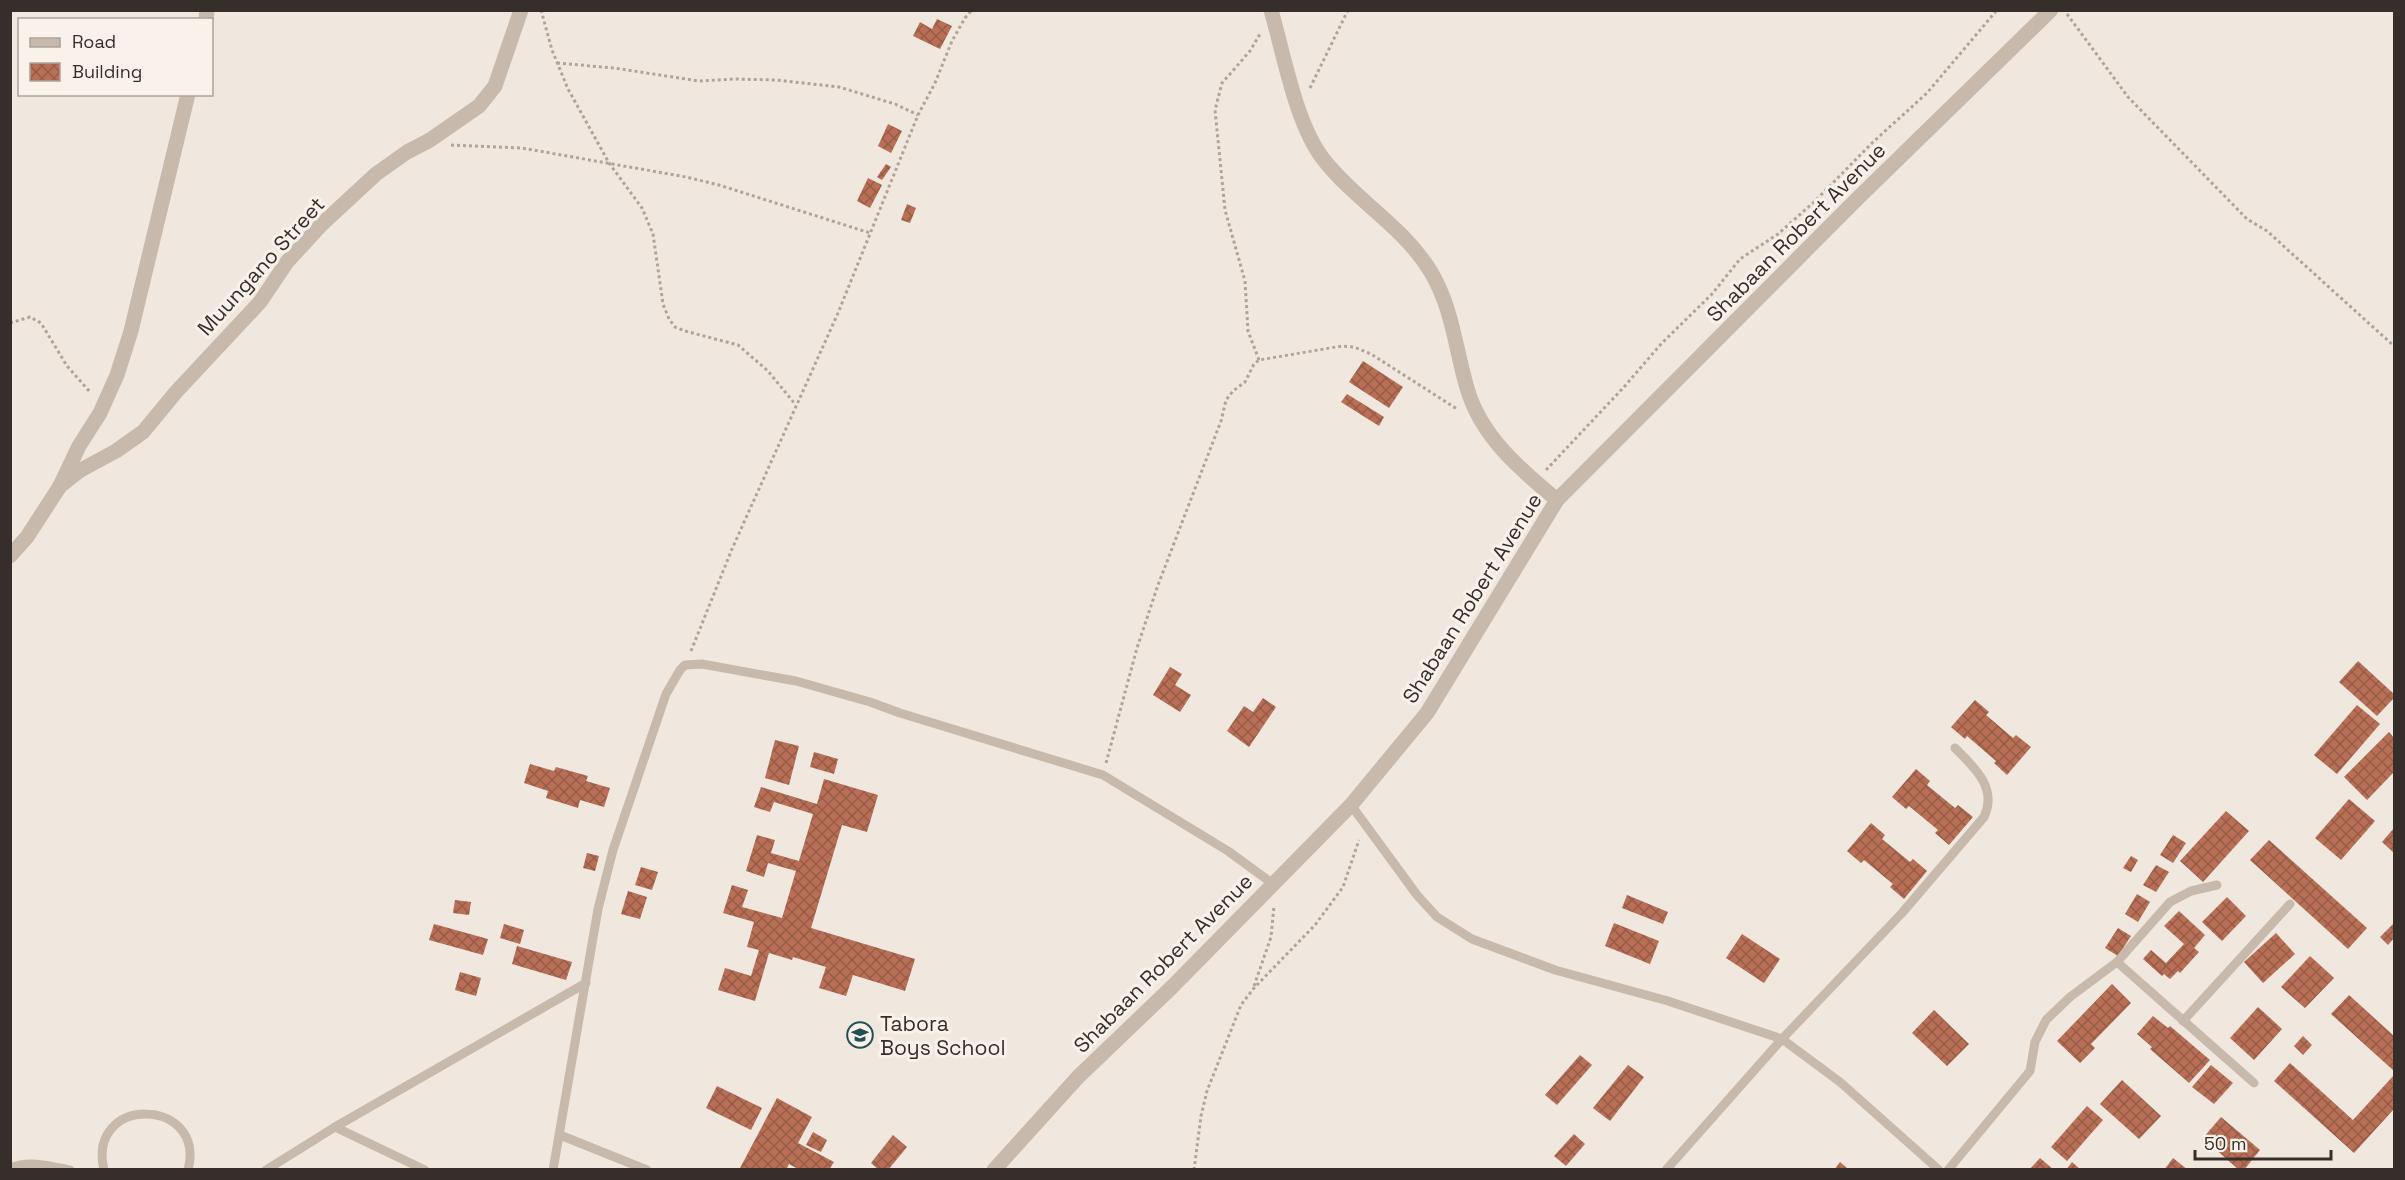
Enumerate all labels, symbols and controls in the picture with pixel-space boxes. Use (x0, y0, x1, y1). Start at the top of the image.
legend (18, 18, 213, 96)
text: Road (72, 30, 116, 53)
text: Building (72, 60, 142, 83)
street label: Shabaan Robert Avenue (1701, 137, 1891, 327)
street label: Muungano Street (192, 191, 330, 341)
street label: Shabaan Robert Avenue (1396, 488, 1548, 708)
street label: Shabaan Robert Avenue (1068, 868, 1258, 1058)
place label: Tabora Boys School (880, 1010, 1006, 1061)
school or university icon: Tabora Boys School (845, 1020, 875, 1050)
scale bar (2195, 1123, 2332, 1161)
text: 50 m (2204, 1132, 2246, 1155)

